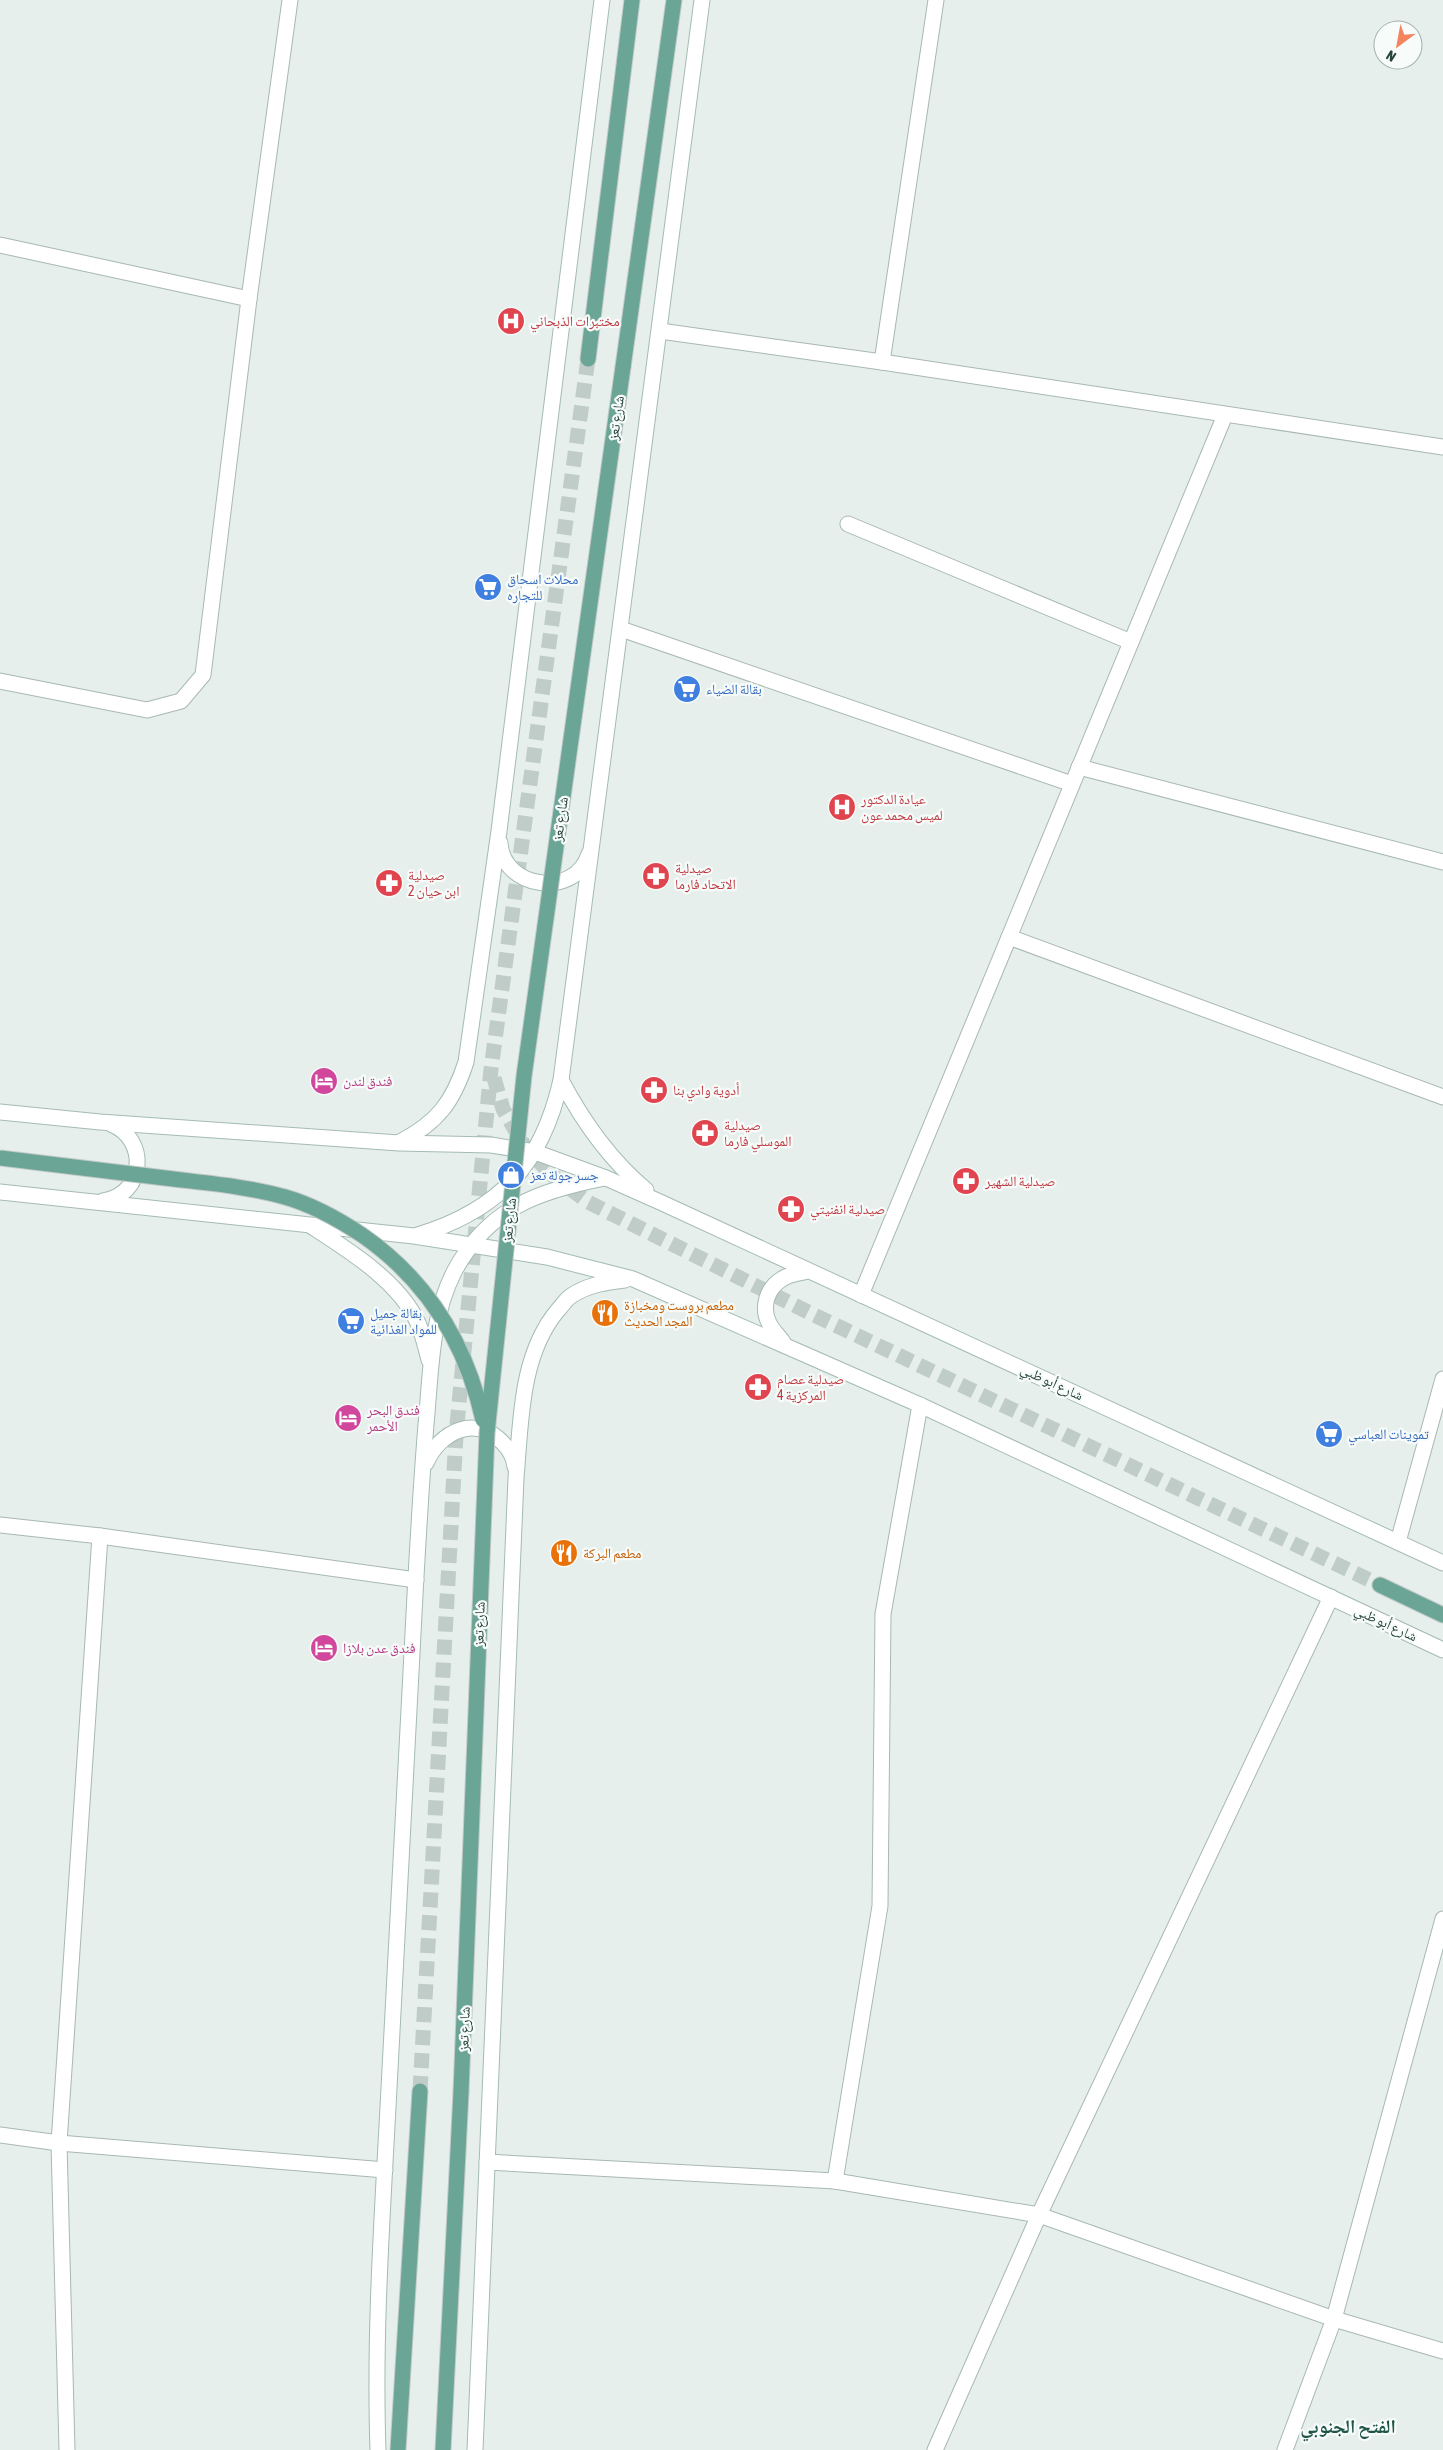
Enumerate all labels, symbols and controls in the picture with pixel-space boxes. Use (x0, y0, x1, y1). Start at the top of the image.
north arrow (1373, 20, 1423, 70)
text: N (1383, 47, 1399, 65)
hospital icon: مختبرات الذبحاني (496, 306, 526, 336)
place label: مختبرات الذبحاني (530, 313, 620, 333)
street label: شارع تعز (605, 395, 629, 443)
place label: محلات اسحاق للتجاره (507, 571, 578, 604)
supermarket icon: محلات اسحاق للتجاره (473, 572, 503, 602)
supermarket icon: بقالة الضياء (672, 674, 702, 704)
place label: بقالة الضياء (706, 681, 762, 697)
place label: عيادة الدكتور لميس محمد عون (860, 791, 943, 824)
hospital icon: عيادة الدكتور لميس محمد عون (827, 792, 857, 822)
street label: شارع تعز (549, 796, 573, 844)
place label: صيدلية الاتحاد فارما (675, 860, 736, 893)
pharmacy icon: صيدلية الاتحاد فارما (641, 861, 671, 891)
place label: صيدلية ابن حيان 2 (408, 867, 460, 900)
pharmacy icon: صيدلية ابن حيان 2 (374, 868, 404, 898)
hotel icon: فندق لندن (309, 1066, 339, 1096)
place label: فندق لندن (343, 1073, 393, 1090)
pharmacy icon: أدوية وادي بنا (639, 1075, 669, 1105)
place label: أدوية وادي بنا (673, 1082, 739, 1102)
place label: صيدلية الموسلي فارما (724, 1117, 792, 1153)
pharmacy icon: صيدلية الموسلي فارما (690, 1118, 720, 1148)
shop icon: جسر جولة تعز (496, 1160, 526, 1190)
pharmacy icon: صيدلية الشهير (951, 1166, 981, 1196)
place label: جسر جولة تعز (529, 1167, 599, 1184)
place label: صيدلية الشهير (984, 1173, 1056, 1190)
pharmacy icon: صيدلية انفنيتي (776, 1194, 806, 1224)
street label: شارع تعز (499, 1197, 521, 1244)
place label: صيدلية انفنيتي (810, 1201, 885, 1221)
place label: مطعم بروست ومخبازة المجد الحديث (624, 1297, 734, 1329)
restaurant icon: مطعم بروست ومخبازة المجد الحديث (590, 1298, 620, 1328)
place label: بقالة جميل للمواد الغذائية (370, 1305, 437, 1338)
supermarket icon: بقالة جميل للمواد الغذائية (336, 1306, 366, 1336)
street label: شارع أبو ظبي (1017, 1361, 1086, 1407)
place label: صيدلية عصام المركزية 4 (777, 1371, 844, 1404)
pharmacy icon: صيدلية عصام المركزية 4 (743, 1372, 773, 1402)
place label: فندق البحر الأحمر (366, 1402, 420, 1435)
hotel icon: فندق البحر الأحمر (333, 1403, 363, 1433)
supermarket icon: تموينات العباسي (1314, 1419, 1344, 1449)
place label: تموينات العباسي (1348, 1426, 1429, 1446)
restaurant icon: مطعم البركة (549, 1538, 579, 1568)
place label: مطعم البركة (583, 1545, 641, 1563)
street label: شارع تعز (470, 1601, 490, 1648)
street label: شارع أبو ظبي (1351, 1602, 1420, 1648)
hotel icon: فندق عدن بلازا (309, 1633, 339, 1663)
place label: فندق عدن بلازا (343, 1640, 416, 1657)
street label: شارع تعز (455, 2006, 475, 2053)
district label: الفتح الجنوبي (1300, 2415, 1396, 2442)

